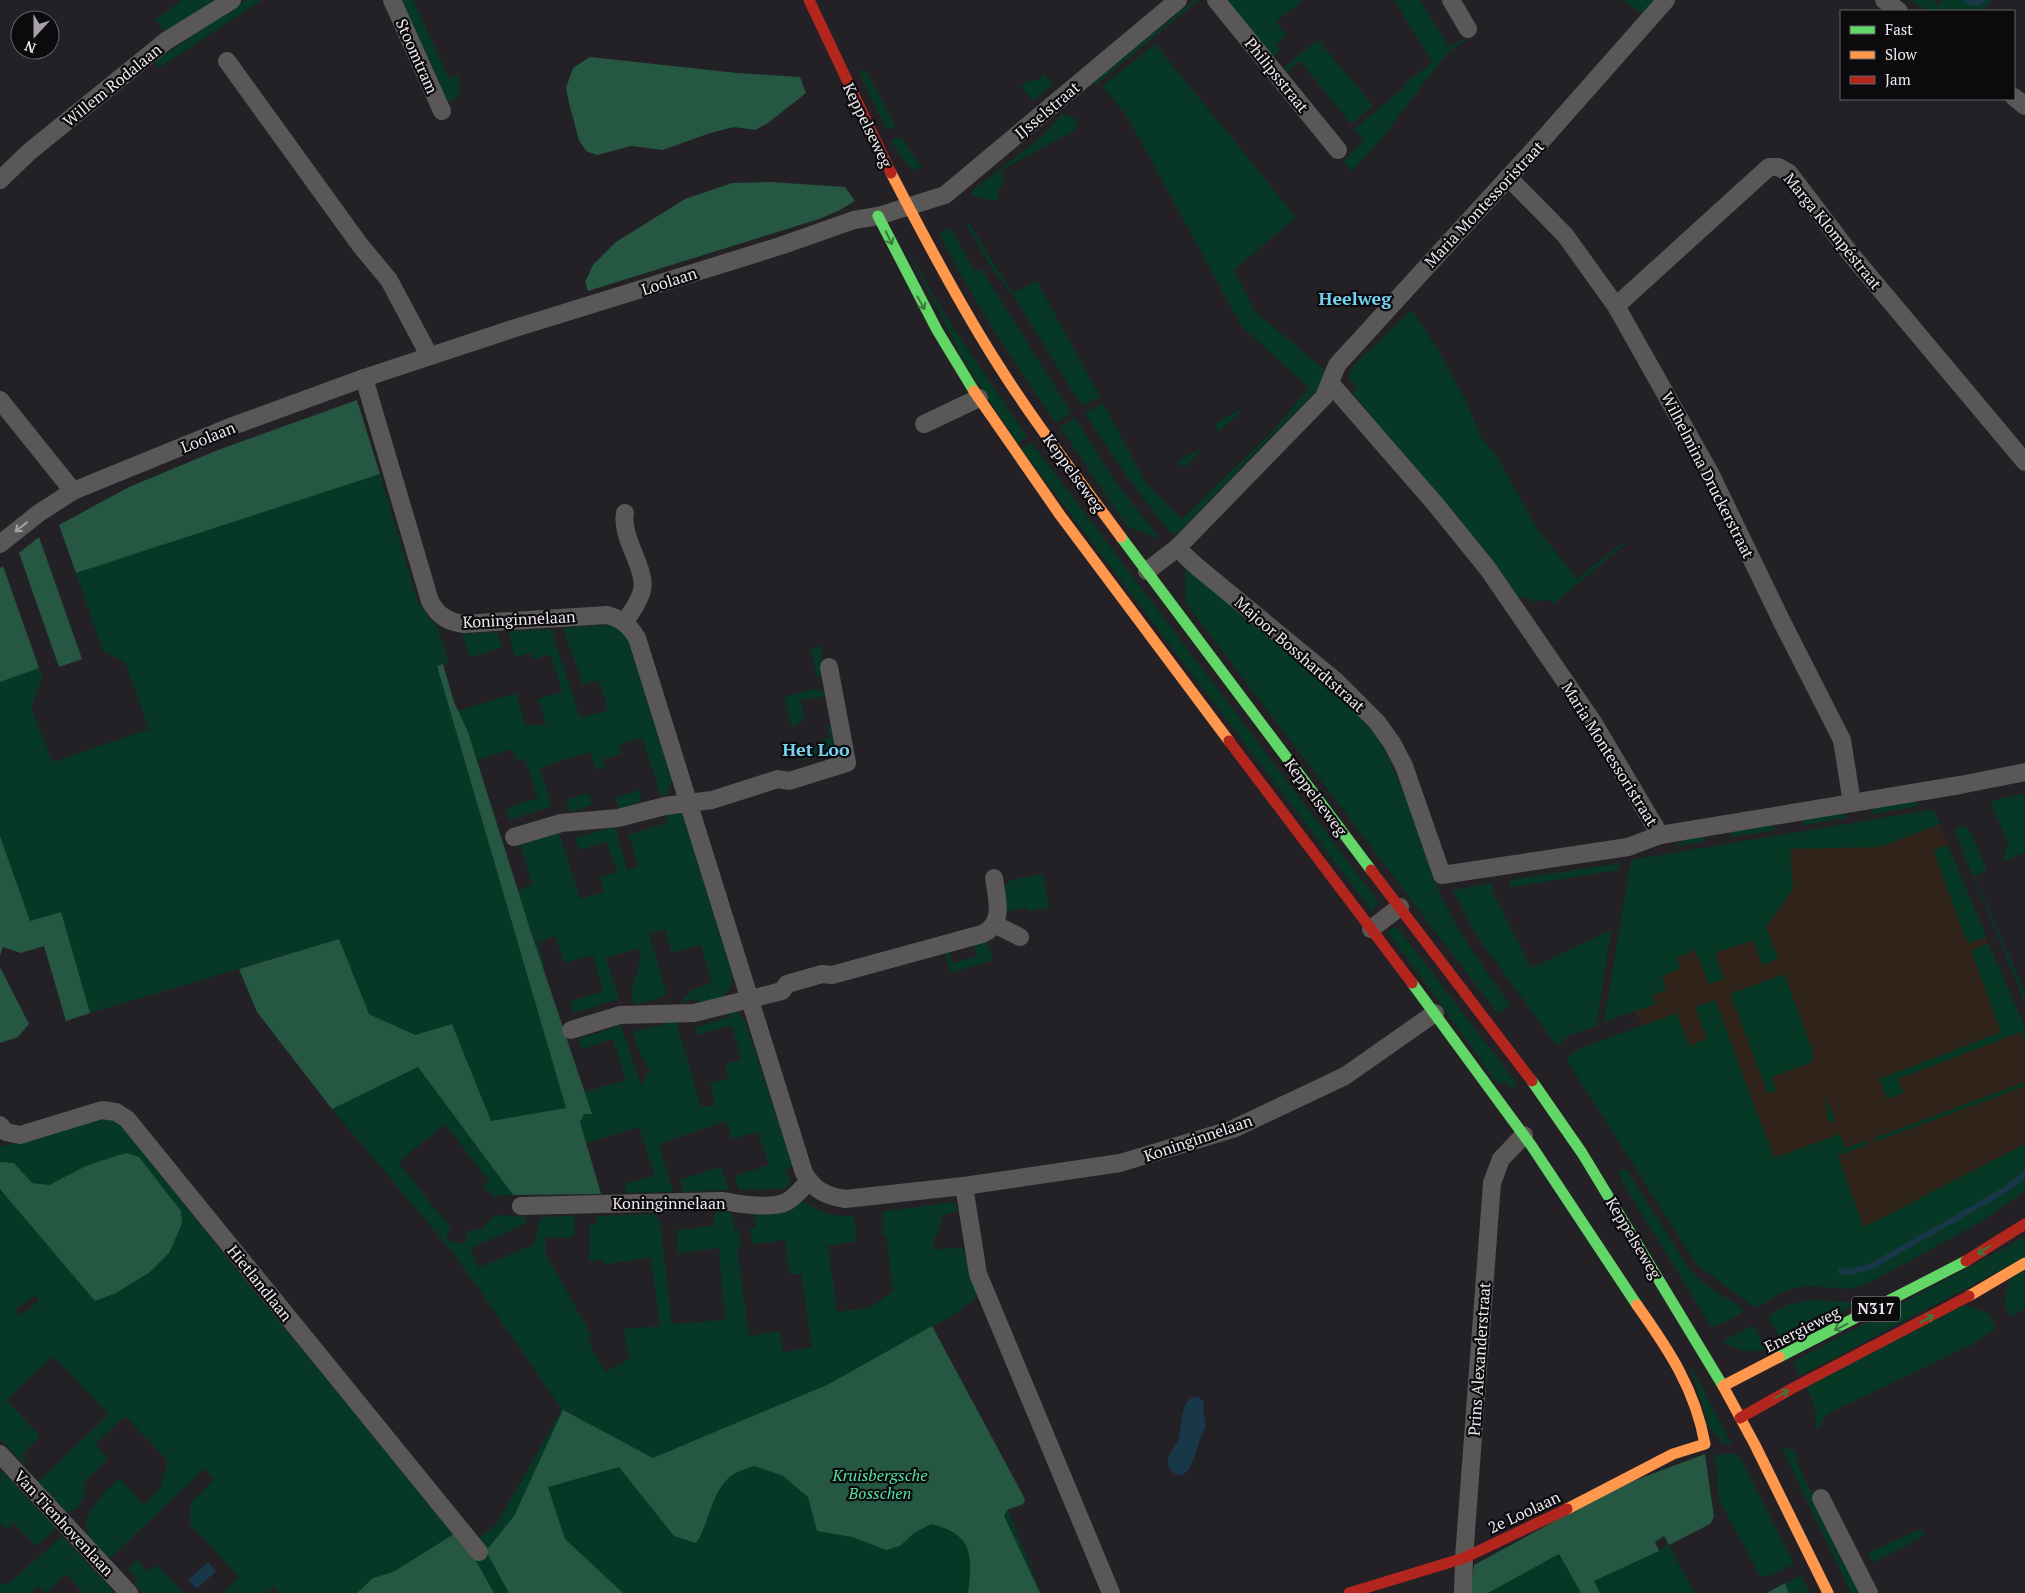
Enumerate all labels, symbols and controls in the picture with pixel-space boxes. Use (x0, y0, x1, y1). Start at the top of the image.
north arrow (10, 10, 60, 60)
legend (1840, 10, 2015, 100)
street label: Stoomtram (391, 15, 443, 97)
text: Fast (1885, 19, 1913, 39)
street label: Philipsstraat (1240, 33, 1314, 117)
text: N (21, 37, 39, 58)
street label: Willem Rodalaan (58, 38, 166, 132)
text: Slow (1885, 44, 1918, 64)
text: Jam (1885, 69, 1911, 89)
street label: IJsselstraat (1010, 76, 1084, 144)
street label: Keppelseweg (838, 79, 898, 171)
street label: Maria Montessoristraat (1419, 136, 1549, 272)
street label: Marga Klompéstraat (1779, 168, 1887, 294)
one-way arrow (884, 230, 894, 245)
street label: Loolaan (639, 262, 700, 300)
district label: Heelweg (1319, 286, 1392, 310)
one-way arrow (917, 295, 927, 310)
street label: Wilhelmina Druckerstraat (1656, 388, 1760, 562)
street label: Loolaan (177, 416, 239, 458)
street label: Keppelseweg (1038, 430, 1110, 517)
one-way arrow (15, 521, 28, 532)
street label: Majoor Bosshardtstraat (1230, 591, 1370, 717)
street label: Koninginnelaan (462, 605, 576, 633)
street label: Maria Montessoristraat (1557, 678, 1663, 830)
district label: Het Loo (782, 737, 850, 761)
street label: Keppelseweg (1280, 754, 1353, 841)
street label: Koninginnelaan (1141, 1109, 1255, 1167)
street label: Koninginnelaan (612, 1192, 726, 1214)
street label: Keppelseweg (1601, 1193, 1667, 1283)
street label: Hietlandlaan (222, 1240, 298, 1326)
one-way arrow (1977, 1245, 1991, 1256)
street label: Prins Alexanderstraat (1463, 1281, 1495, 1437)
road number: N317 (1852, 1296, 1900, 1322)
street label: Energieweg (1760, 1300, 1844, 1357)
one-way arrow (1919, 1314, 1934, 1323)
one-way arrow (1834, 1323, 1849, 1332)
one-way arrow (1775, 1388, 1789, 1398)
park label: Kruisbergsche Bosschen (831, 1464, 928, 1504)
street label: Van Tienhovenlaan (9, 1465, 119, 1581)
street label: 2e Loolaan (1484, 1485, 1564, 1538)

